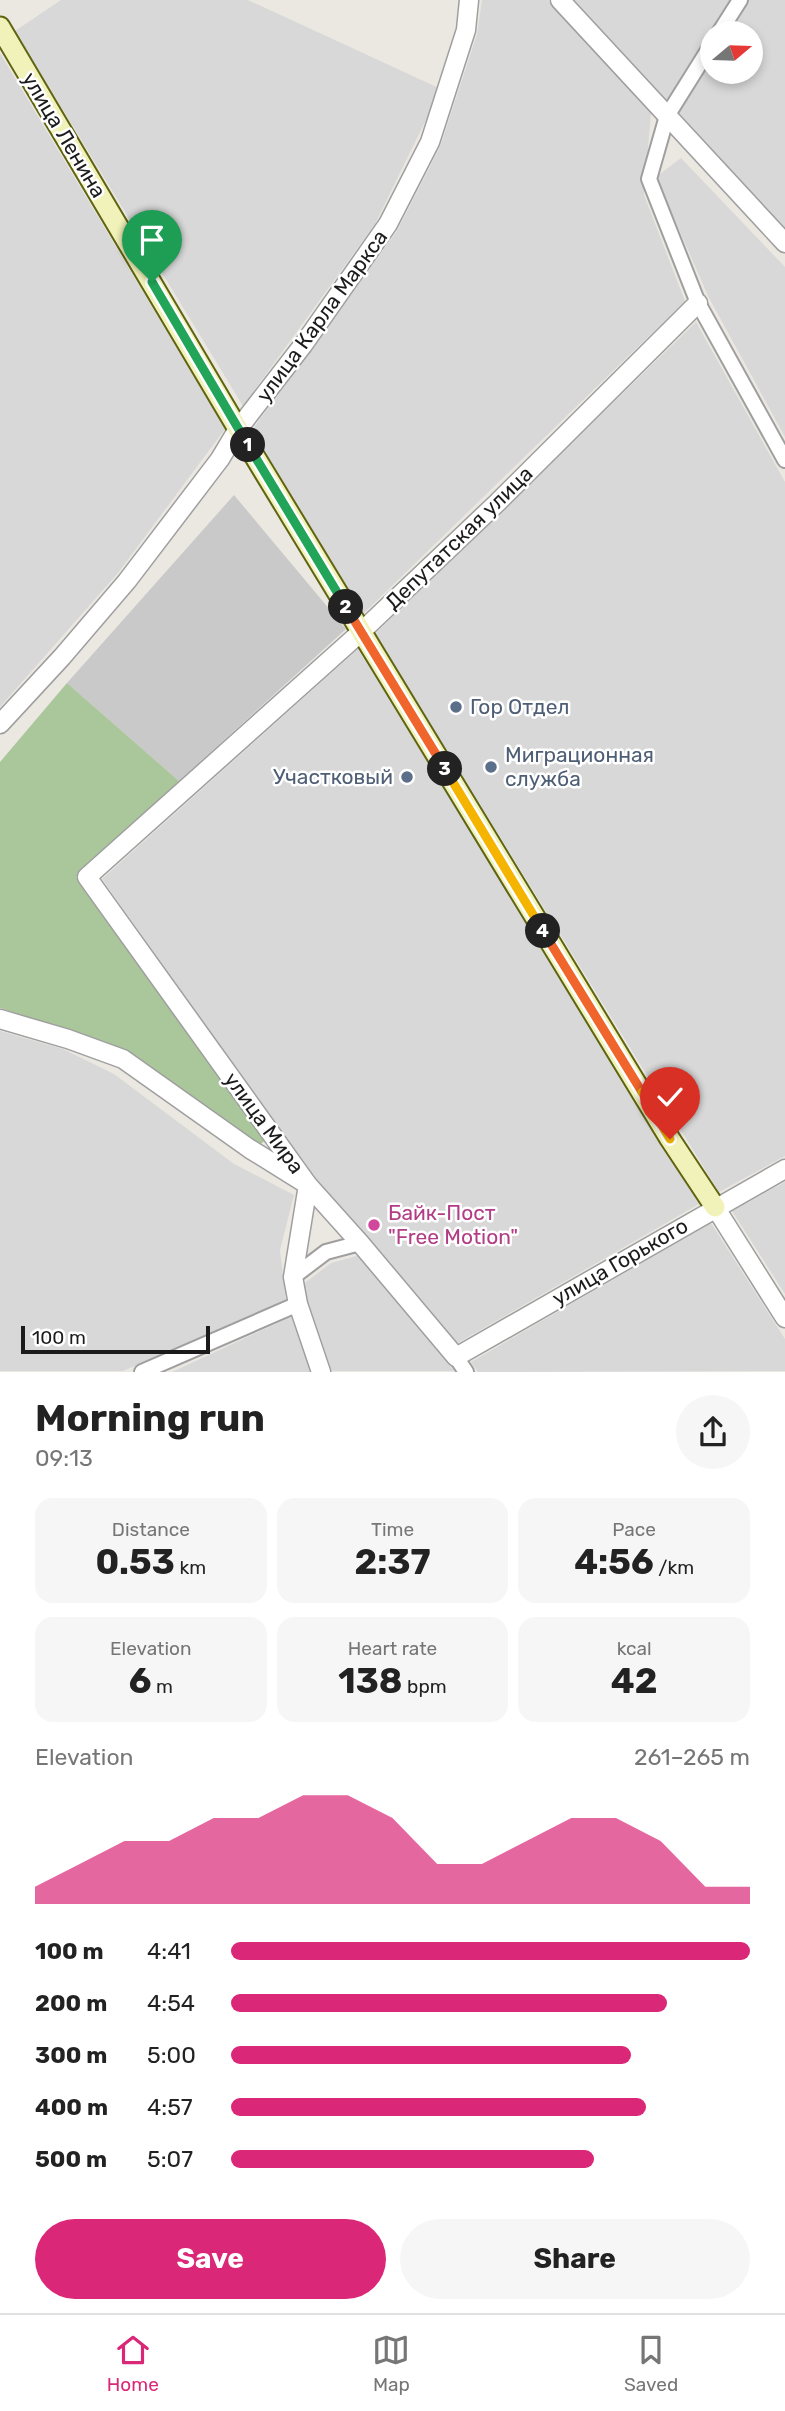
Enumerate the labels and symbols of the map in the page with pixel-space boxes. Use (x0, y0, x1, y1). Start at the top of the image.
north arrow (700, 21, 763, 84)
street label: улица Ленина (17, 67, 112, 202)
pin (122, 210, 182, 282)
street label: улица Карла Маркса (251, 225, 392, 407)
pin: 1 (230, 428, 266, 462)
street label: Депутатская улица (380, 461, 538, 614)
pin: 2 (328, 590, 364, 624)
place label: Гор Отдел (470, 694, 570, 719)
marker: Гор Отдел (448, 699, 464, 715)
place label: Миграционная служба (505, 742, 654, 791)
pin: 3 (428, 752, 462, 786)
marker: Миграционная служба (483, 759, 499, 775)
place label: Участковый (273, 764, 393, 789)
marker: Участковый (399, 769, 415, 785)
pin: 4 (526, 914, 560, 948)
street label: улица Мира (219, 1067, 310, 1178)
pin (640, 1067, 700, 1139)
place label: Байк-Пост "Free Motion" (388, 1200, 518, 1249)
street label: улица Горького (547, 1213, 692, 1311)
marker: Байк-Пост "Free Motion" (366, 1217, 382, 1233)
scale bar (21, 1322, 210, 1354)

